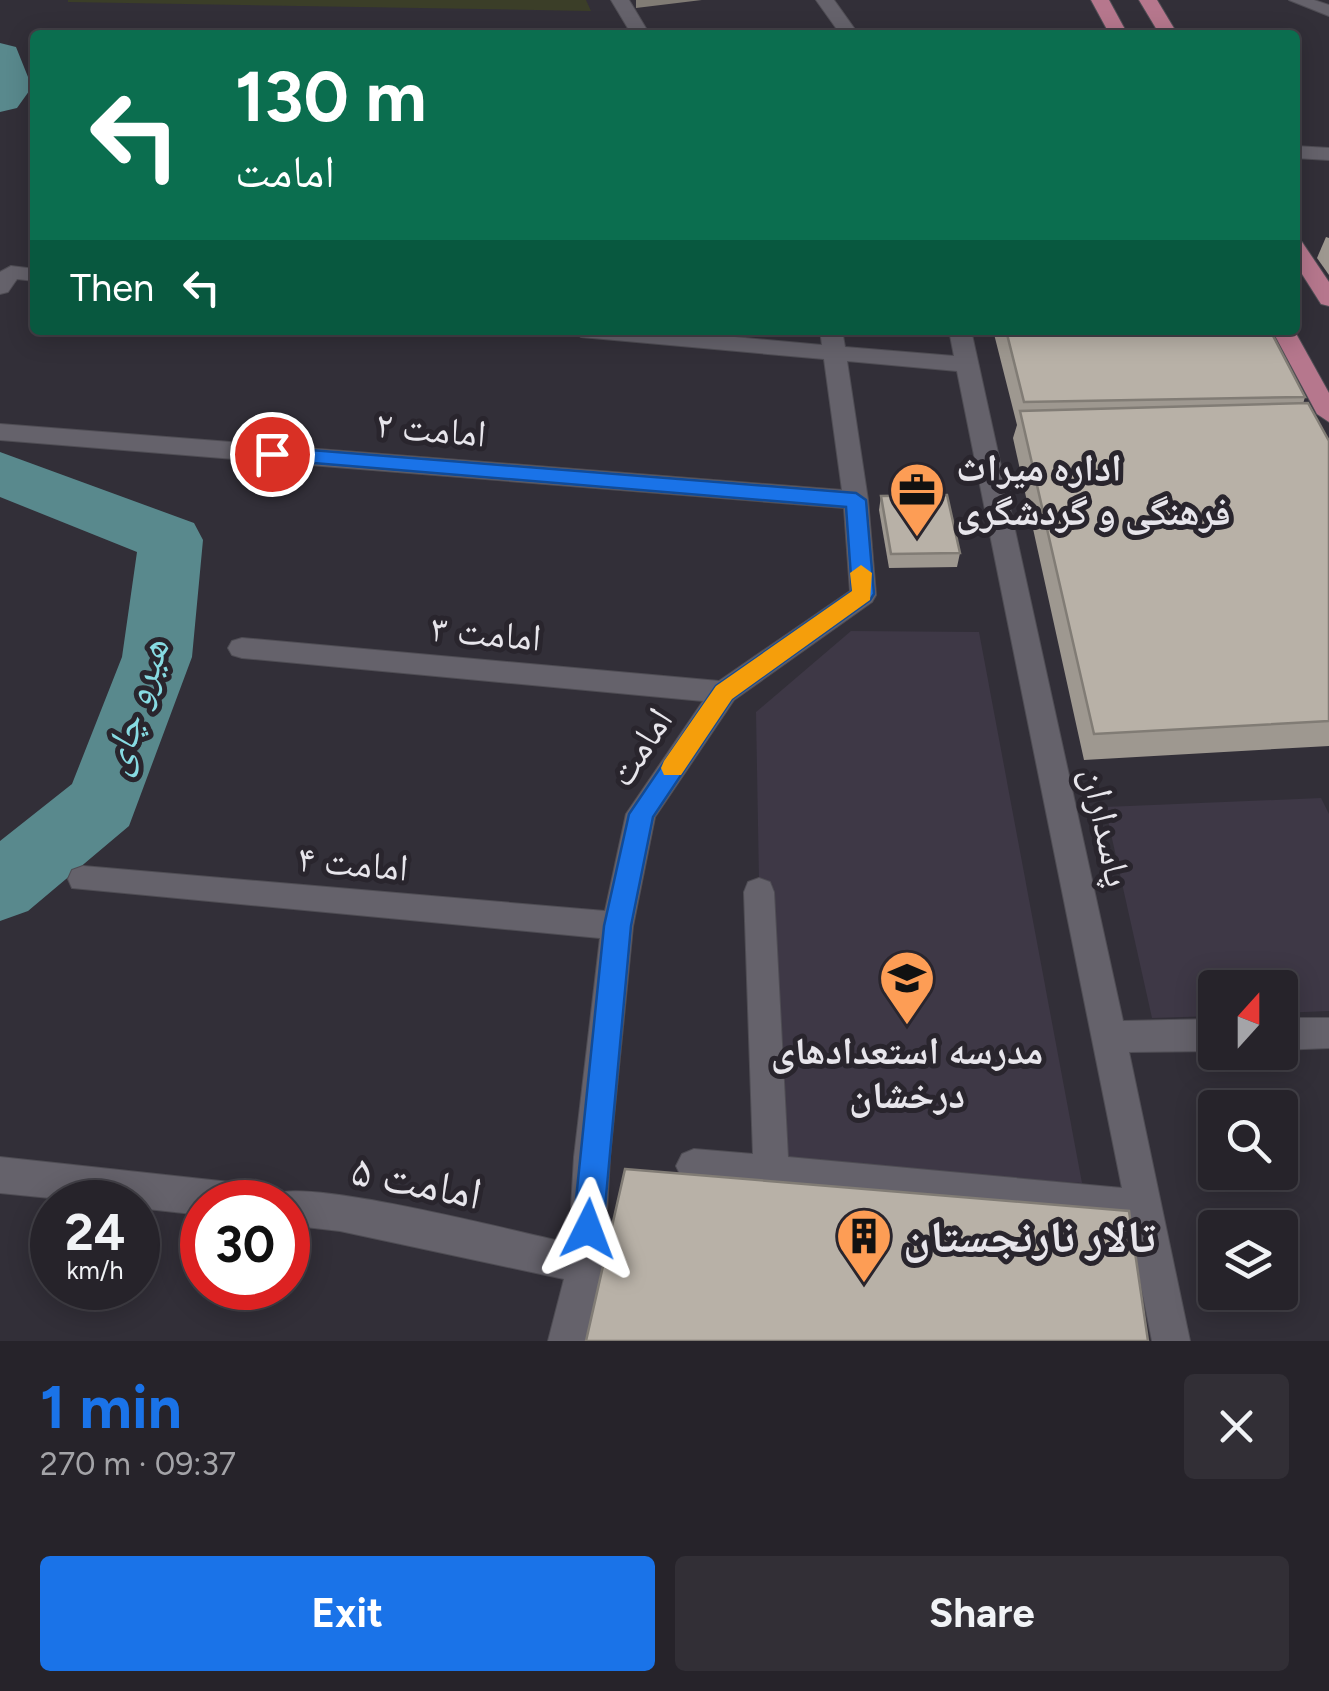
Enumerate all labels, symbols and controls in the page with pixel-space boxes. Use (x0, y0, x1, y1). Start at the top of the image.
text: 130 m (235, 54, 427, 139)
icon: left (70, 70, 200, 200)
text: امامت (235, 144, 335, 198)
icon: left (174, 260, 229, 315)
text: Then (70, 265, 154, 311)
street label: امامت ۲ (374, 401, 488, 457)
pin (230, 412, 315, 497)
icon: arrive (245, 427, 300, 482)
place label: اداره میراث فرهنگی و گردشگری (956, 445, 1231, 535)
office icon: اداره میراث فرهنگی و گردشگری (887, 460, 947, 539)
street label: امامت ۳ (429, 605, 543, 661)
water label: هیرو چای (90, 631, 180, 780)
street label: امامت (598, 699, 682, 795)
street label: پاسداران (1072, 763, 1142, 891)
street label: امامت ۴ (296, 835, 410, 891)
school or university icon: مدرسه استعدادهای درخشان (877, 948, 937, 1027)
north arrow (1198, 970, 1298, 1070)
map controls (1198, 970, 1298, 1310)
place label: مدرسه استعدادهای درخشان (771, 1028, 1043, 1118)
button: search (1198, 1090, 1298, 1190)
street label: امامت ۵ (347, 1142, 487, 1220)
position arrow (536, 1177, 640, 1281)
speed limit sign: 30 (180, 1180, 310, 1310)
text: 24 (65, 1202, 125, 1263)
building icon: تالار نارنجستان (834, 1206, 894, 1285)
place label: تالار نارنجستان (903, 1209, 1156, 1263)
button: layers (1198, 1210, 1298, 1310)
text: km/h (66, 1255, 124, 1285)
text: 1 min (40, 1371, 182, 1443)
button: close (1184, 1374, 1289, 1479)
text: 270 m · 09:37 (40, 1445, 236, 1483)
button: Exit (40, 1556, 655, 1671)
button: Share (675, 1556, 1289, 1671)

